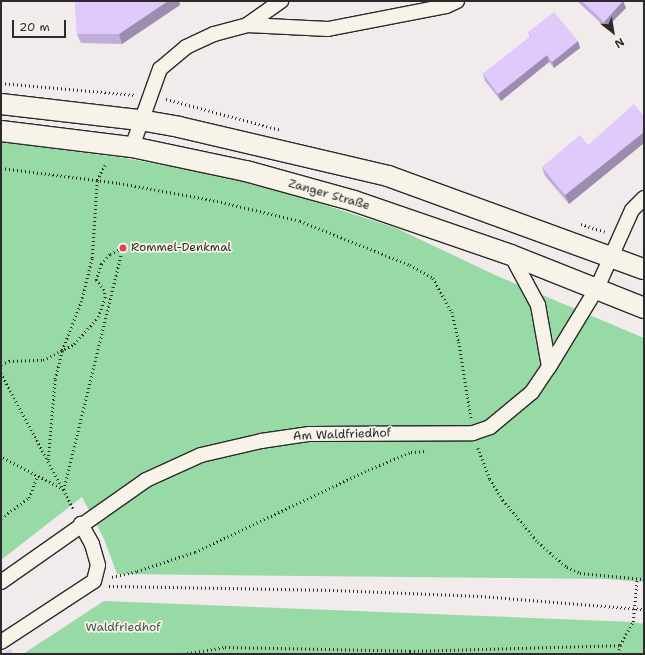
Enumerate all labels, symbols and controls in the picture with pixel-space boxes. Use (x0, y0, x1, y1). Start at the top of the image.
scale bar (14, 12, 68, 38)
north arrow (593, 12, 633, 52)
text: 20 m (19, 19, 50, 35)
text: N (612, 34, 627, 51)
street label: Zanger Straße (287, 177, 371, 213)
place label: Rommel-Denkmal (131, 241, 231, 255)
marker: Rommel-Denkmal (118, 243, 128, 253)
street label: Am Waldfriedhof (293, 426, 391, 444)
park label: Waldfriedhof (85, 621, 161, 635)

